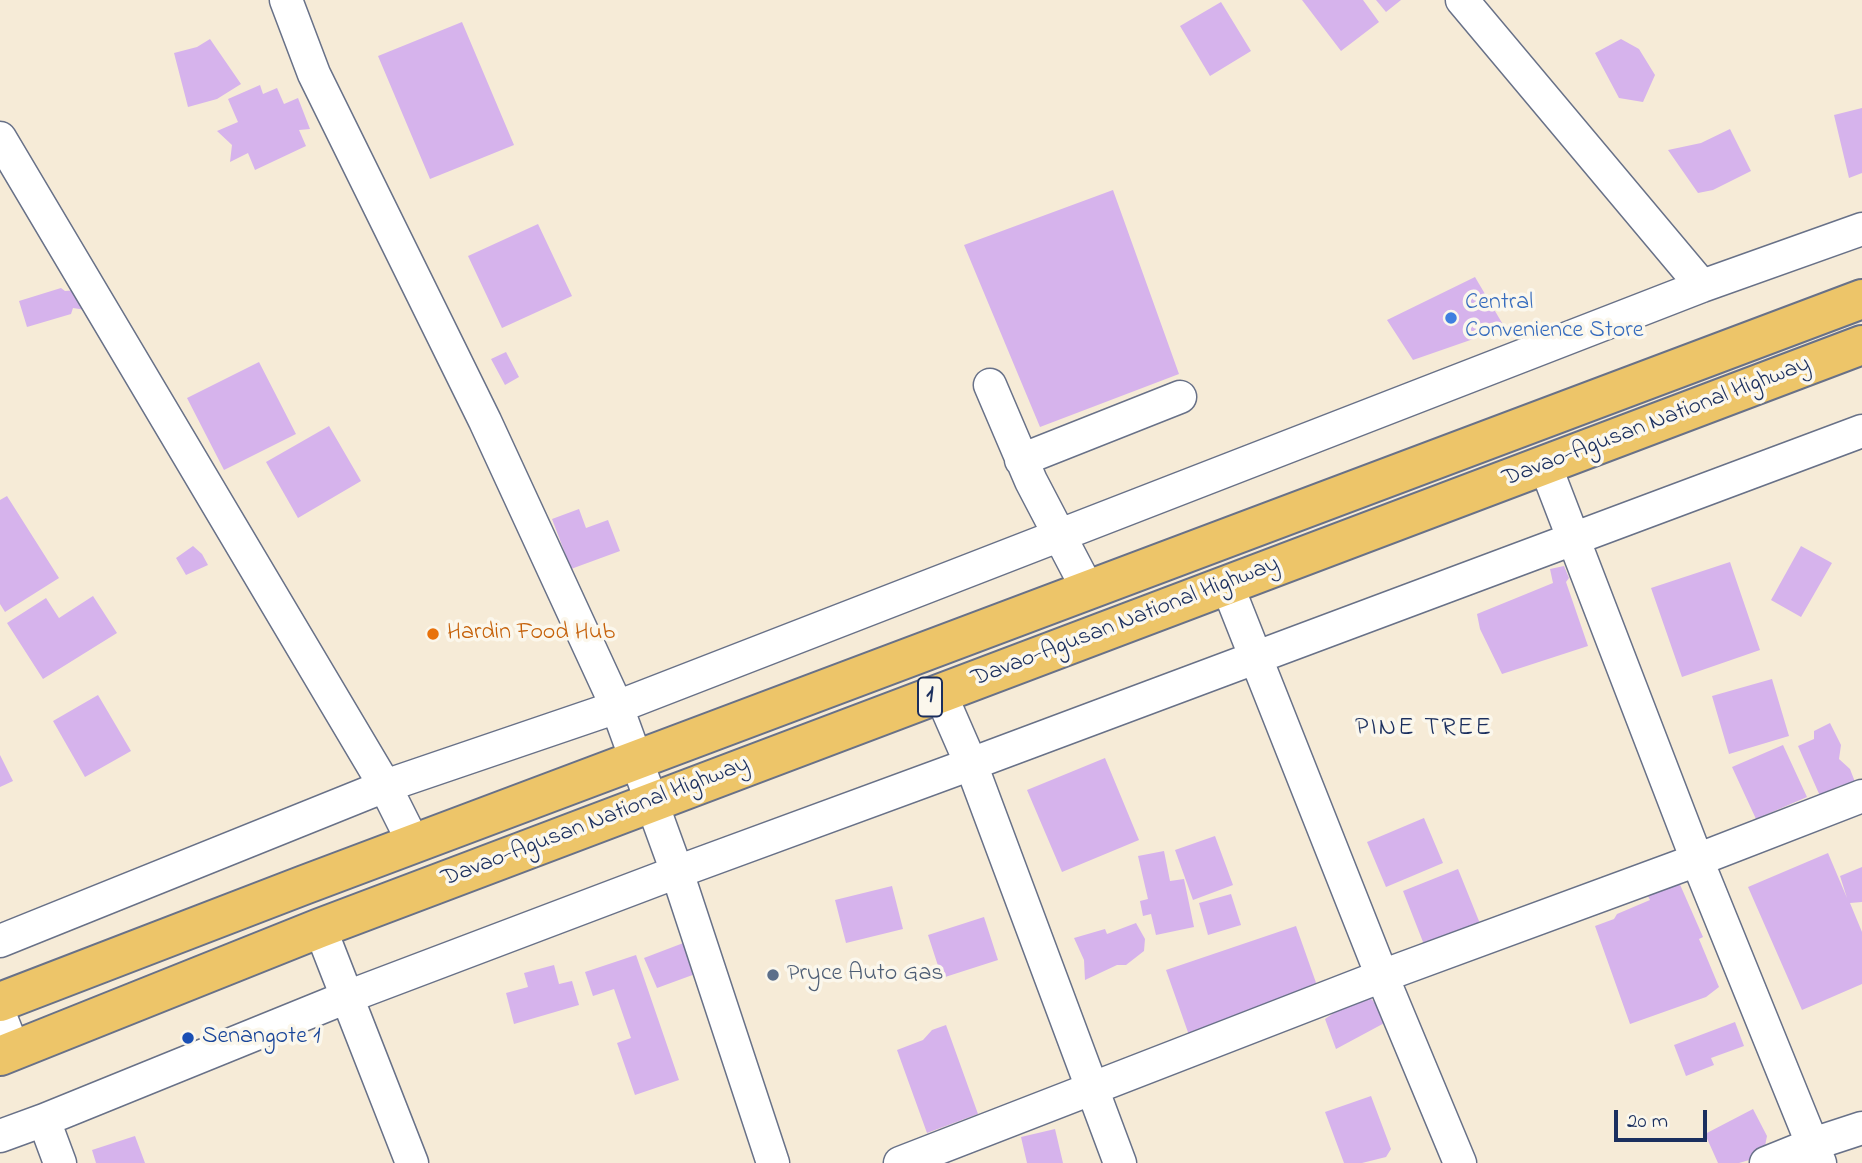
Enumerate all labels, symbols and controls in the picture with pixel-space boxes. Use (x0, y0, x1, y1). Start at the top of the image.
place label: Central Convenience Store (1465, 290, 1644, 346)
marker: Central Convenience Store (1443, 310, 1459, 326)
street label: Davao-Agusan National Highway (1499, 351, 1815, 495)
street label: Davao-Agusan National Highway (968, 551, 1284, 695)
place label: Hardin Food Hub (447, 620, 615, 648)
marker: Hardin Food Hub (425, 626, 441, 642)
road number: 1 (918, 678, 942, 716)
district label: PINE TREE (1356, 714, 1492, 746)
street label: Davao-Agusan National Highway (438, 751, 754, 895)
place label: Pryce Auto Gas (787, 961, 944, 989)
marker: Pryce Auto Gas (765, 967, 781, 983)
place label: Senangote 1 (202, 1024, 321, 1052)
marker: Senangote 1 (180, 1030, 196, 1046)
scale bar (1617, 1096, 1710, 1140)
text: 20 m (1627, 1107, 1668, 1137)

